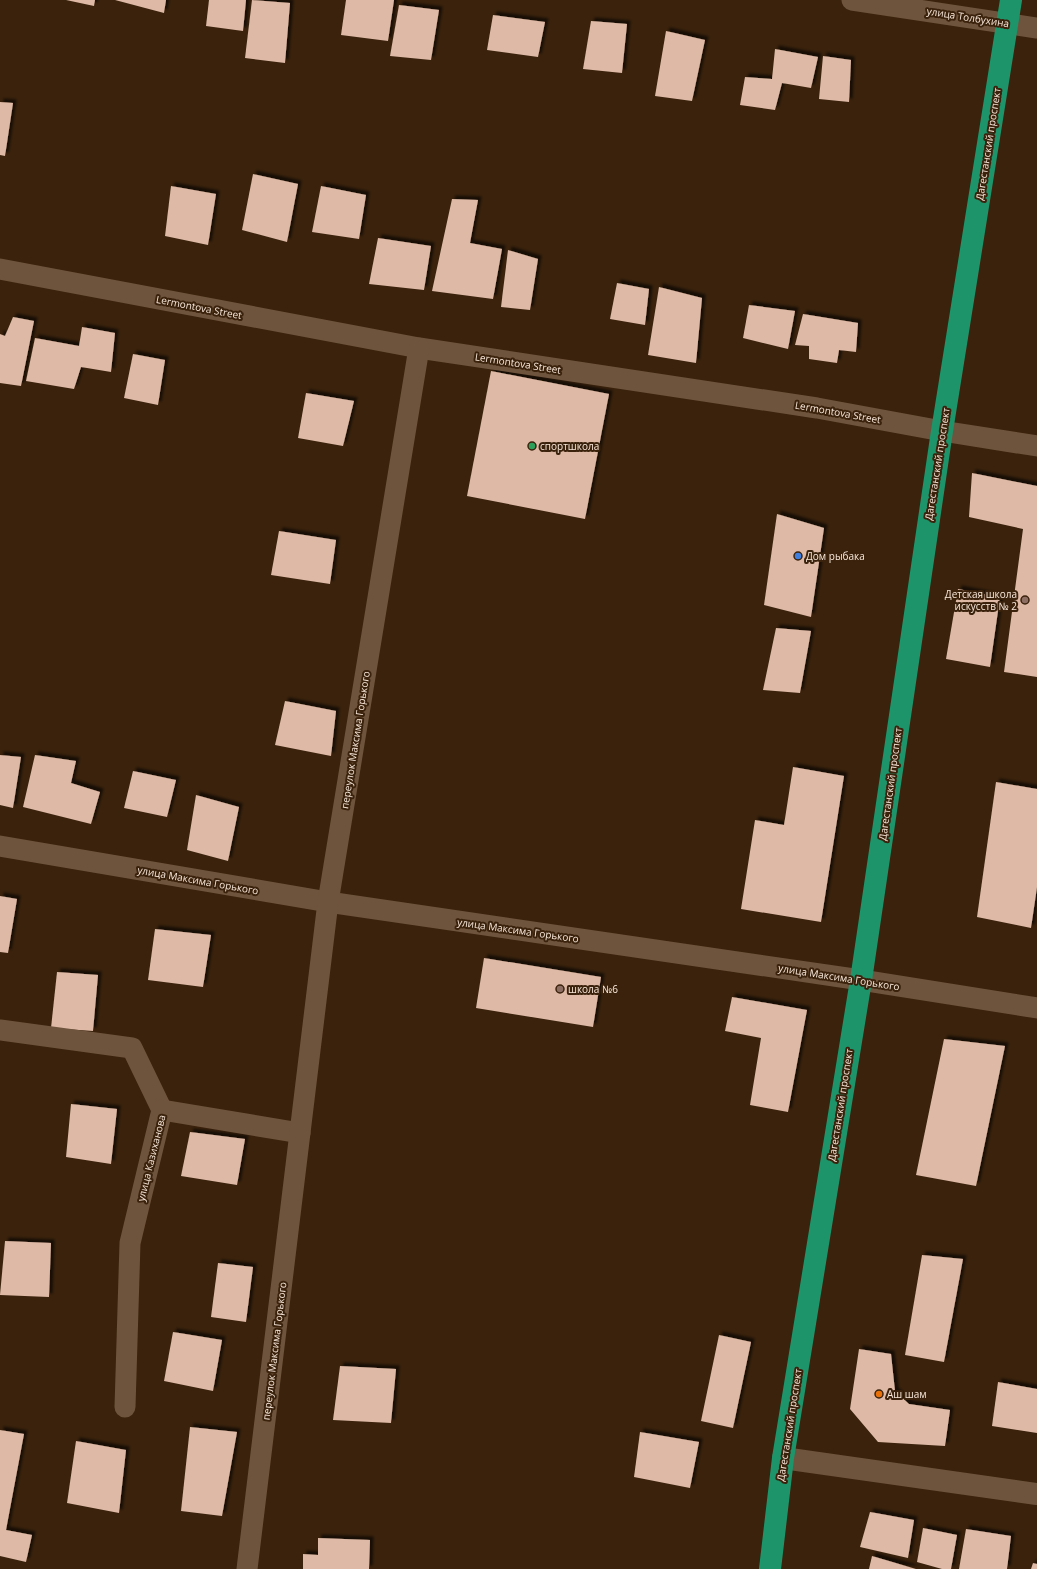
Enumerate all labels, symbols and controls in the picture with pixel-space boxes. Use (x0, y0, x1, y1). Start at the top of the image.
street label: улица Толбухина (926, 4, 1010, 30)
street label: Дагестанский проспект (972, 86, 1004, 201)
street label: Lermontova Street (155, 292, 243, 322)
street label: Lermontova Street (474, 349, 562, 377)
street label: Lermontova Street (794, 398, 882, 427)
street label: Дагестанский проспект (921, 406, 953, 521)
place label: спортшкола (540, 439, 599, 453)
marker: спортшкола (527, 441, 537, 451)
place label: Дом рыбака (806, 549, 865, 563)
marker: Дом рыбака (793, 551, 803, 561)
place label: Детская школа искусств № 2 (945, 587, 1017, 613)
marker: Детская школа искусств № 2 (1020, 595, 1030, 605)
street label: переулок Максима Горького (337, 670, 373, 810)
street label: Дагестанский проспект (875, 726, 905, 841)
street label: улица Максима Горького (136, 862, 260, 898)
street label: улица Максима Горького (456, 915, 580, 945)
street label: улица Максима Горького (777, 960, 901, 994)
place label: школа №6 (568, 982, 618, 996)
marker: школа №6 (555, 984, 565, 994)
street label: Дагестанский проспект (824, 1047, 856, 1162)
street label: улица Казиханова (133, 1113, 169, 1203)
street label: переулок Максима Горького (259, 1281, 289, 1421)
street label: Дагестанский проспект (773, 1367, 805, 1482)
place label: Аш шам (887, 1387, 927, 1401)
marker: Аш шам (874, 1389, 884, 1399)

